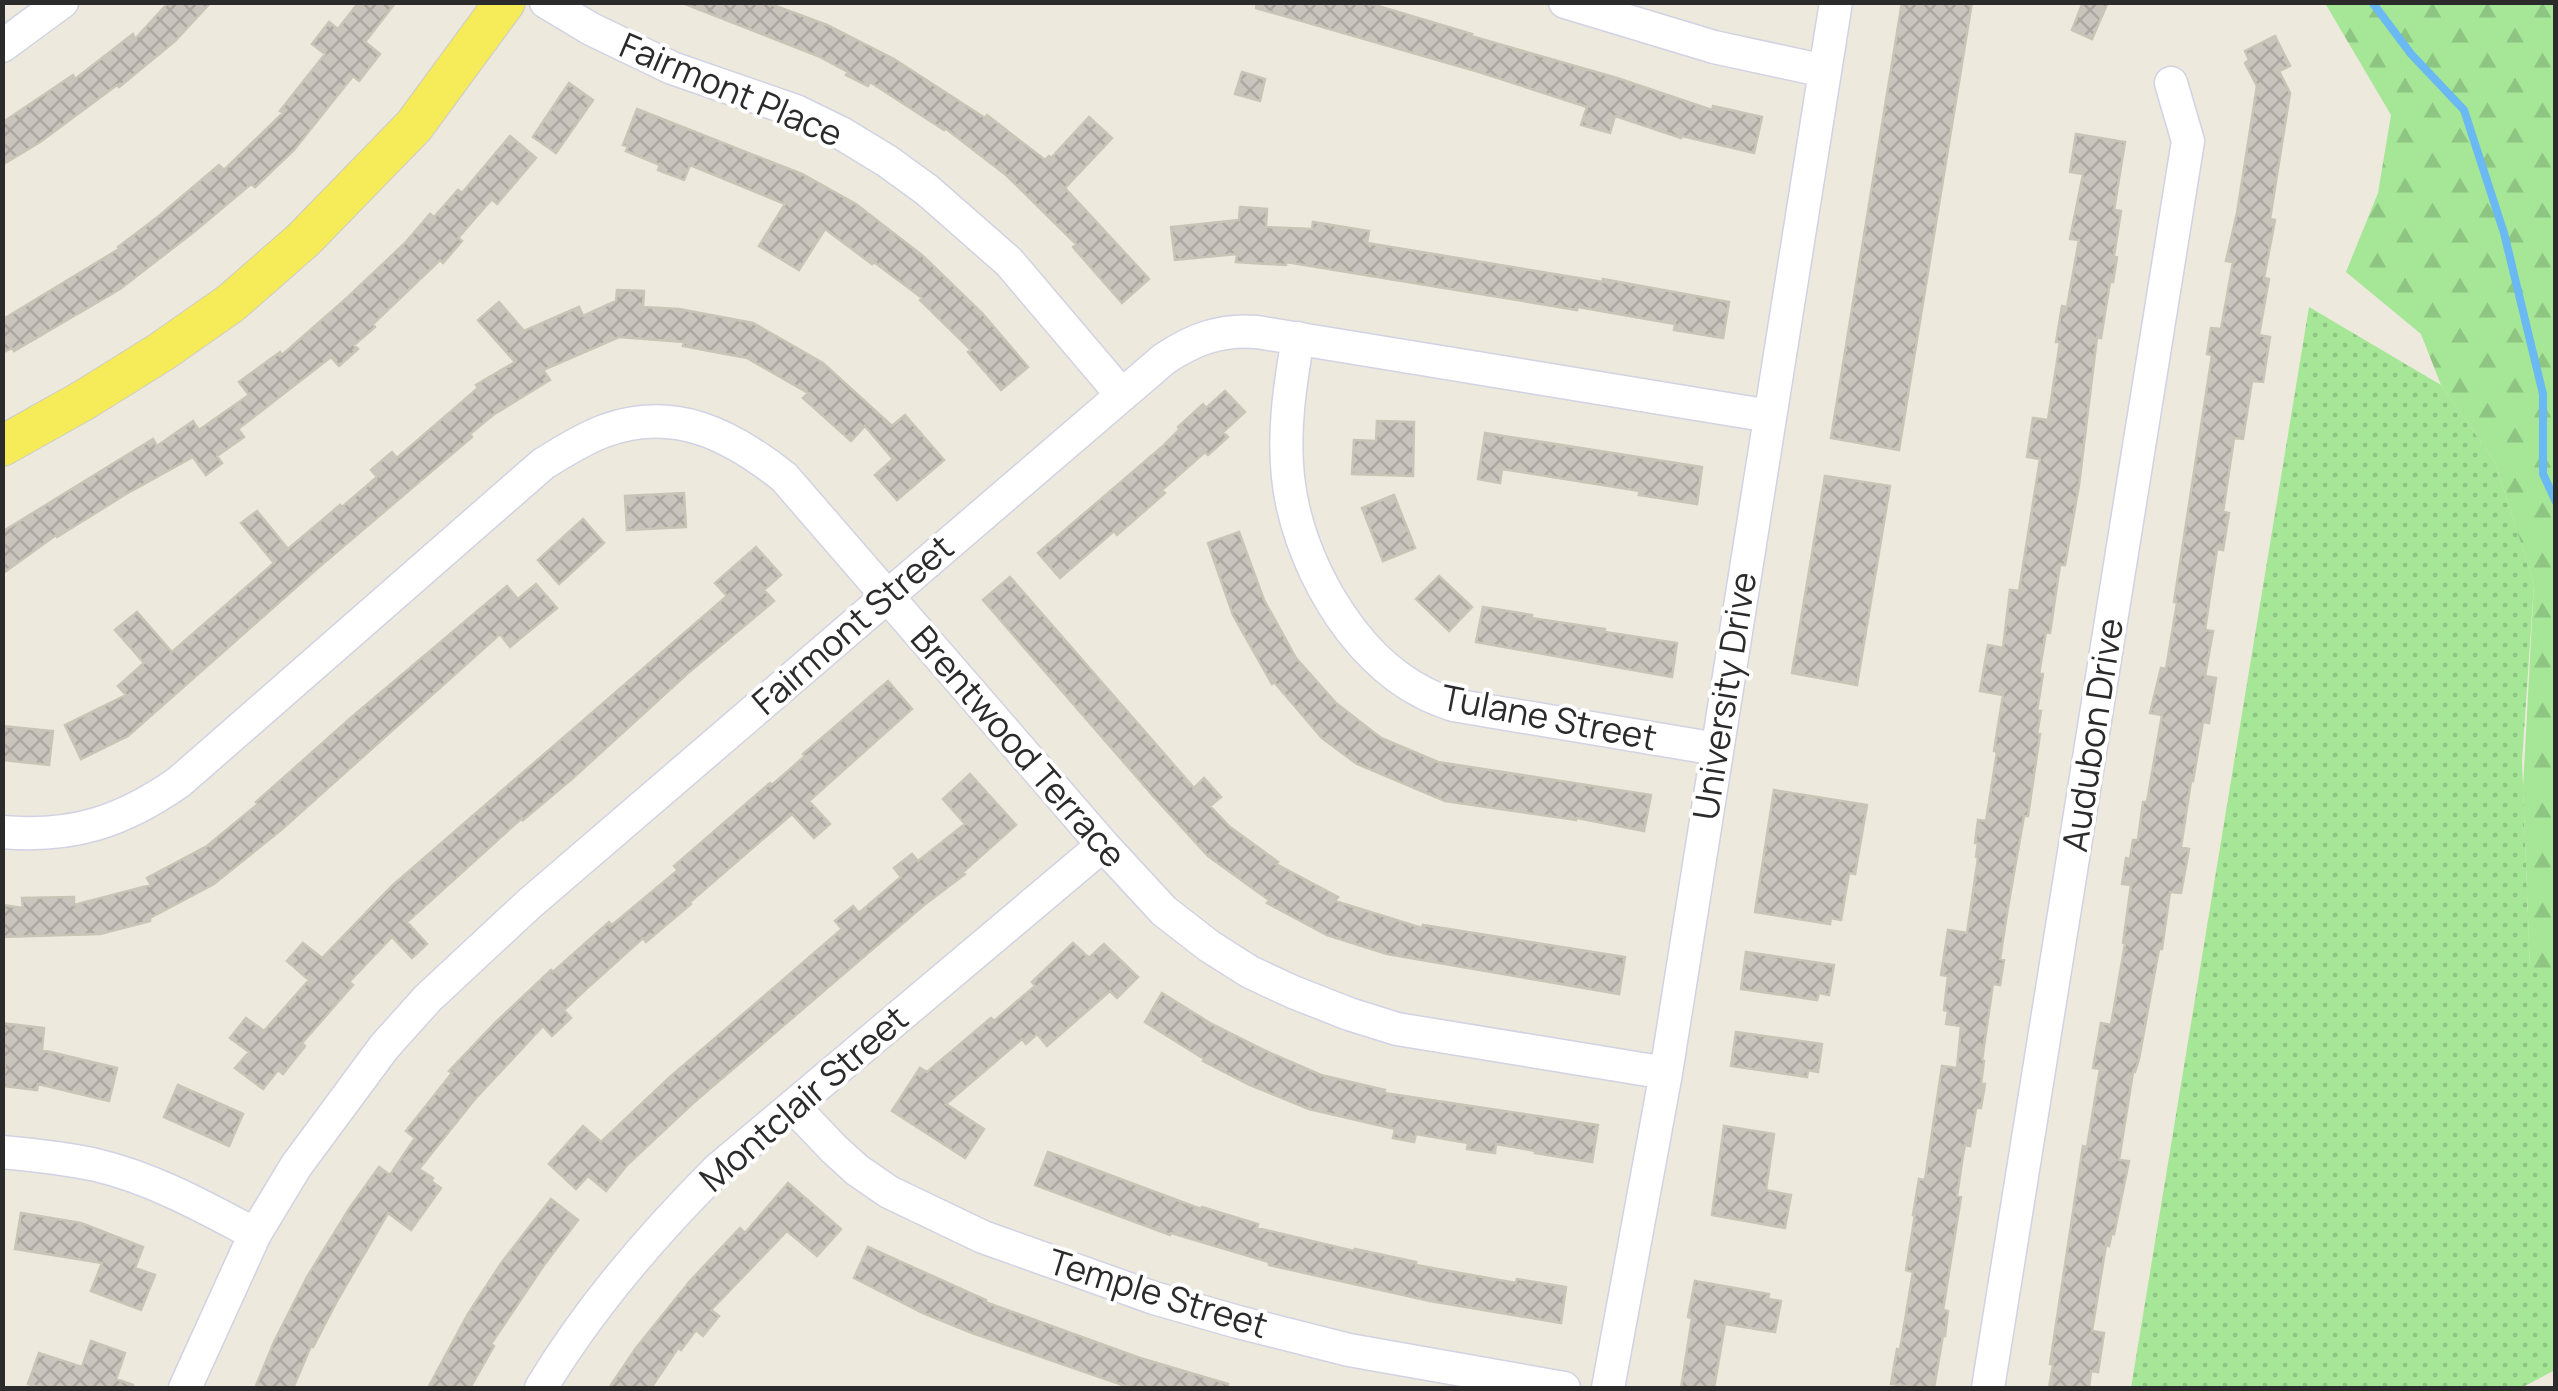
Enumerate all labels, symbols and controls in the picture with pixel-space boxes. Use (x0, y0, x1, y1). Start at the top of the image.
street label: Fairmont Place (613, 21, 850, 158)
street label: Fairmont Street (741, 523, 963, 725)
street label: University Drive (1681, 568, 1767, 823)
street label: Brentwood Terrace (900, 615, 1137, 877)
street label: Audubon Drive (2050, 615, 2134, 855)
street label: Tulane Street (1437, 673, 1661, 761)
street label: Montclair Street (689, 994, 918, 1202)
street label: Temple Street (1043, 1237, 1274, 1349)

